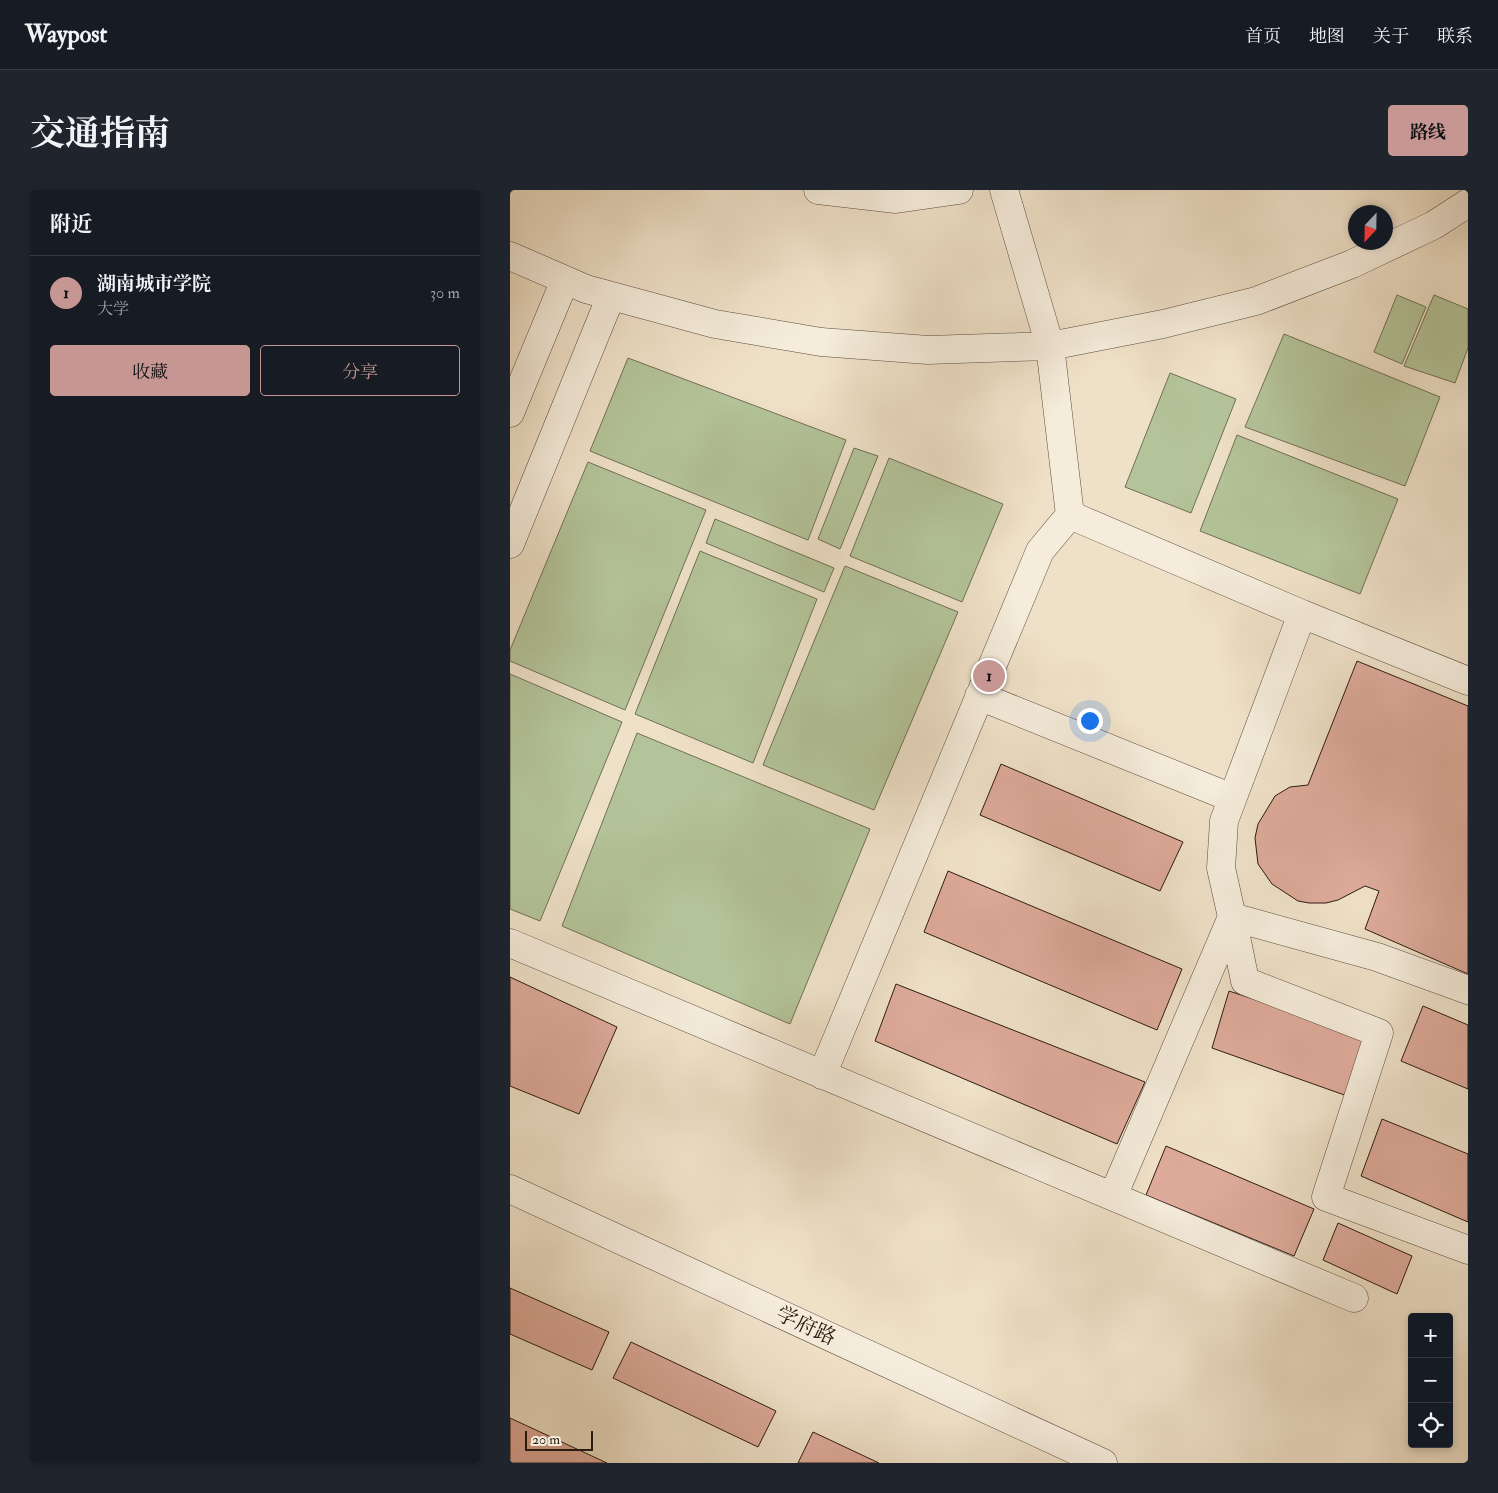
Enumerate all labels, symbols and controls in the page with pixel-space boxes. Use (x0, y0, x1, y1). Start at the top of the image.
text: Waypost (25, 19, 107, 50)
text: 首页 (1245, 25, 1281, 48)
text: 地图 (1309, 25, 1345, 48)
text: 关于 (1373, 25, 1409, 48)
text: 联系 (1437, 25, 1473, 48)
button: 路线 (1388, 105, 1468, 156)
text: 交通指南 (30, 112, 170, 156)
north arrow (1348, 205, 1393, 250)
text: 附近 (50, 211, 92, 238)
text: 湖南城市学院 (97, 272, 211, 296)
text: 1 (63, 283, 69, 303)
text: 30 m (430, 283, 460, 303)
text: 大学 (97, 299, 129, 319)
button: 收藏 (50, 345, 250, 396)
button: 分享 (260, 345, 460, 396)
pin: 1 (973, 657, 1005, 695)
your location (1077, 708, 1103, 734)
street label: 学府路 (772, 1300, 840, 1352)
map controls (1408, 1313, 1453, 1448)
button: + (1408, 1313, 1453, 1358)
button: − (1408, 1358, 1453, 1403)
button: locate (1408, 1403, 1453, 1448)
scale bar (525, 1428, 592, 1451)
text: 20 m (532, 1431, 560, 1448)

